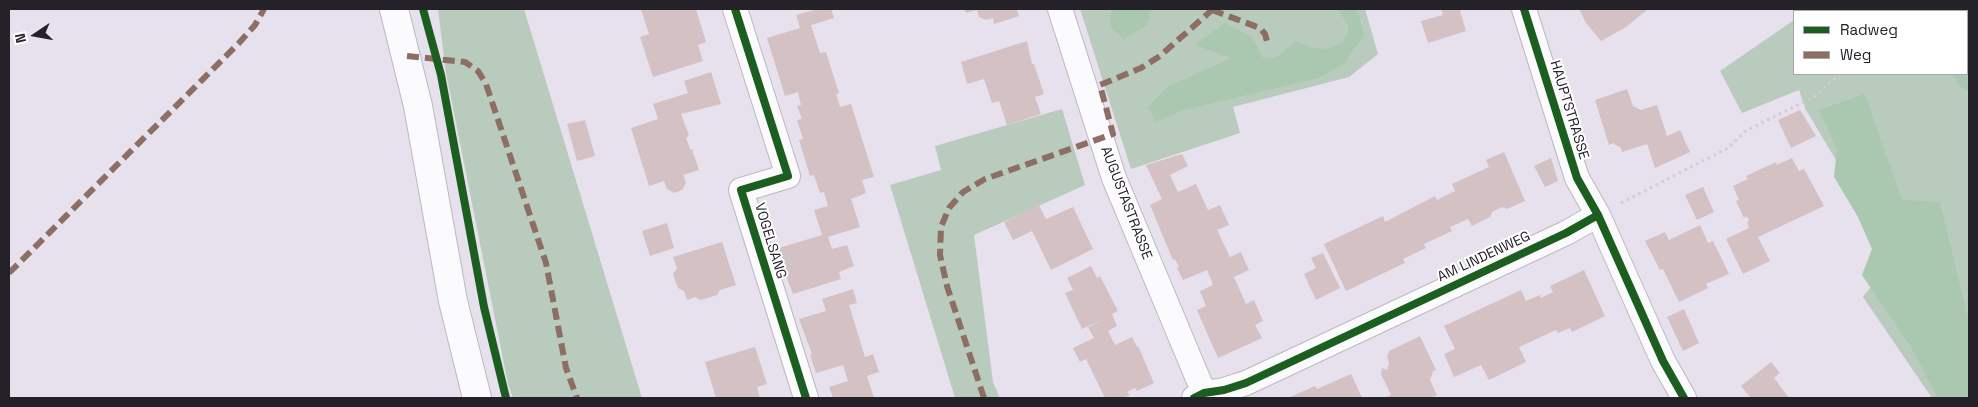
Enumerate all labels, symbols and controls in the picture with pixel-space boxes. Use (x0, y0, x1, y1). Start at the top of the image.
north arrow (10, 10, 60, 60)
legend (1793, 10, 1968, 75)
text: Radweg (1840, 20, 1898, 39)
text: N (11, 32, 30, 45)
text: Weg (1840, 45, 1871, 64)
street label: HAUPTSTRASSE (1546, 59, 1592, 161)
street label: AUGUSTASTRASSE (1097, 144, 1155, 262)
street label: VOGELSANG (750, 201, 790, 281)
street label: AM LINDENWEG (1435, 228, 1533, 286)

